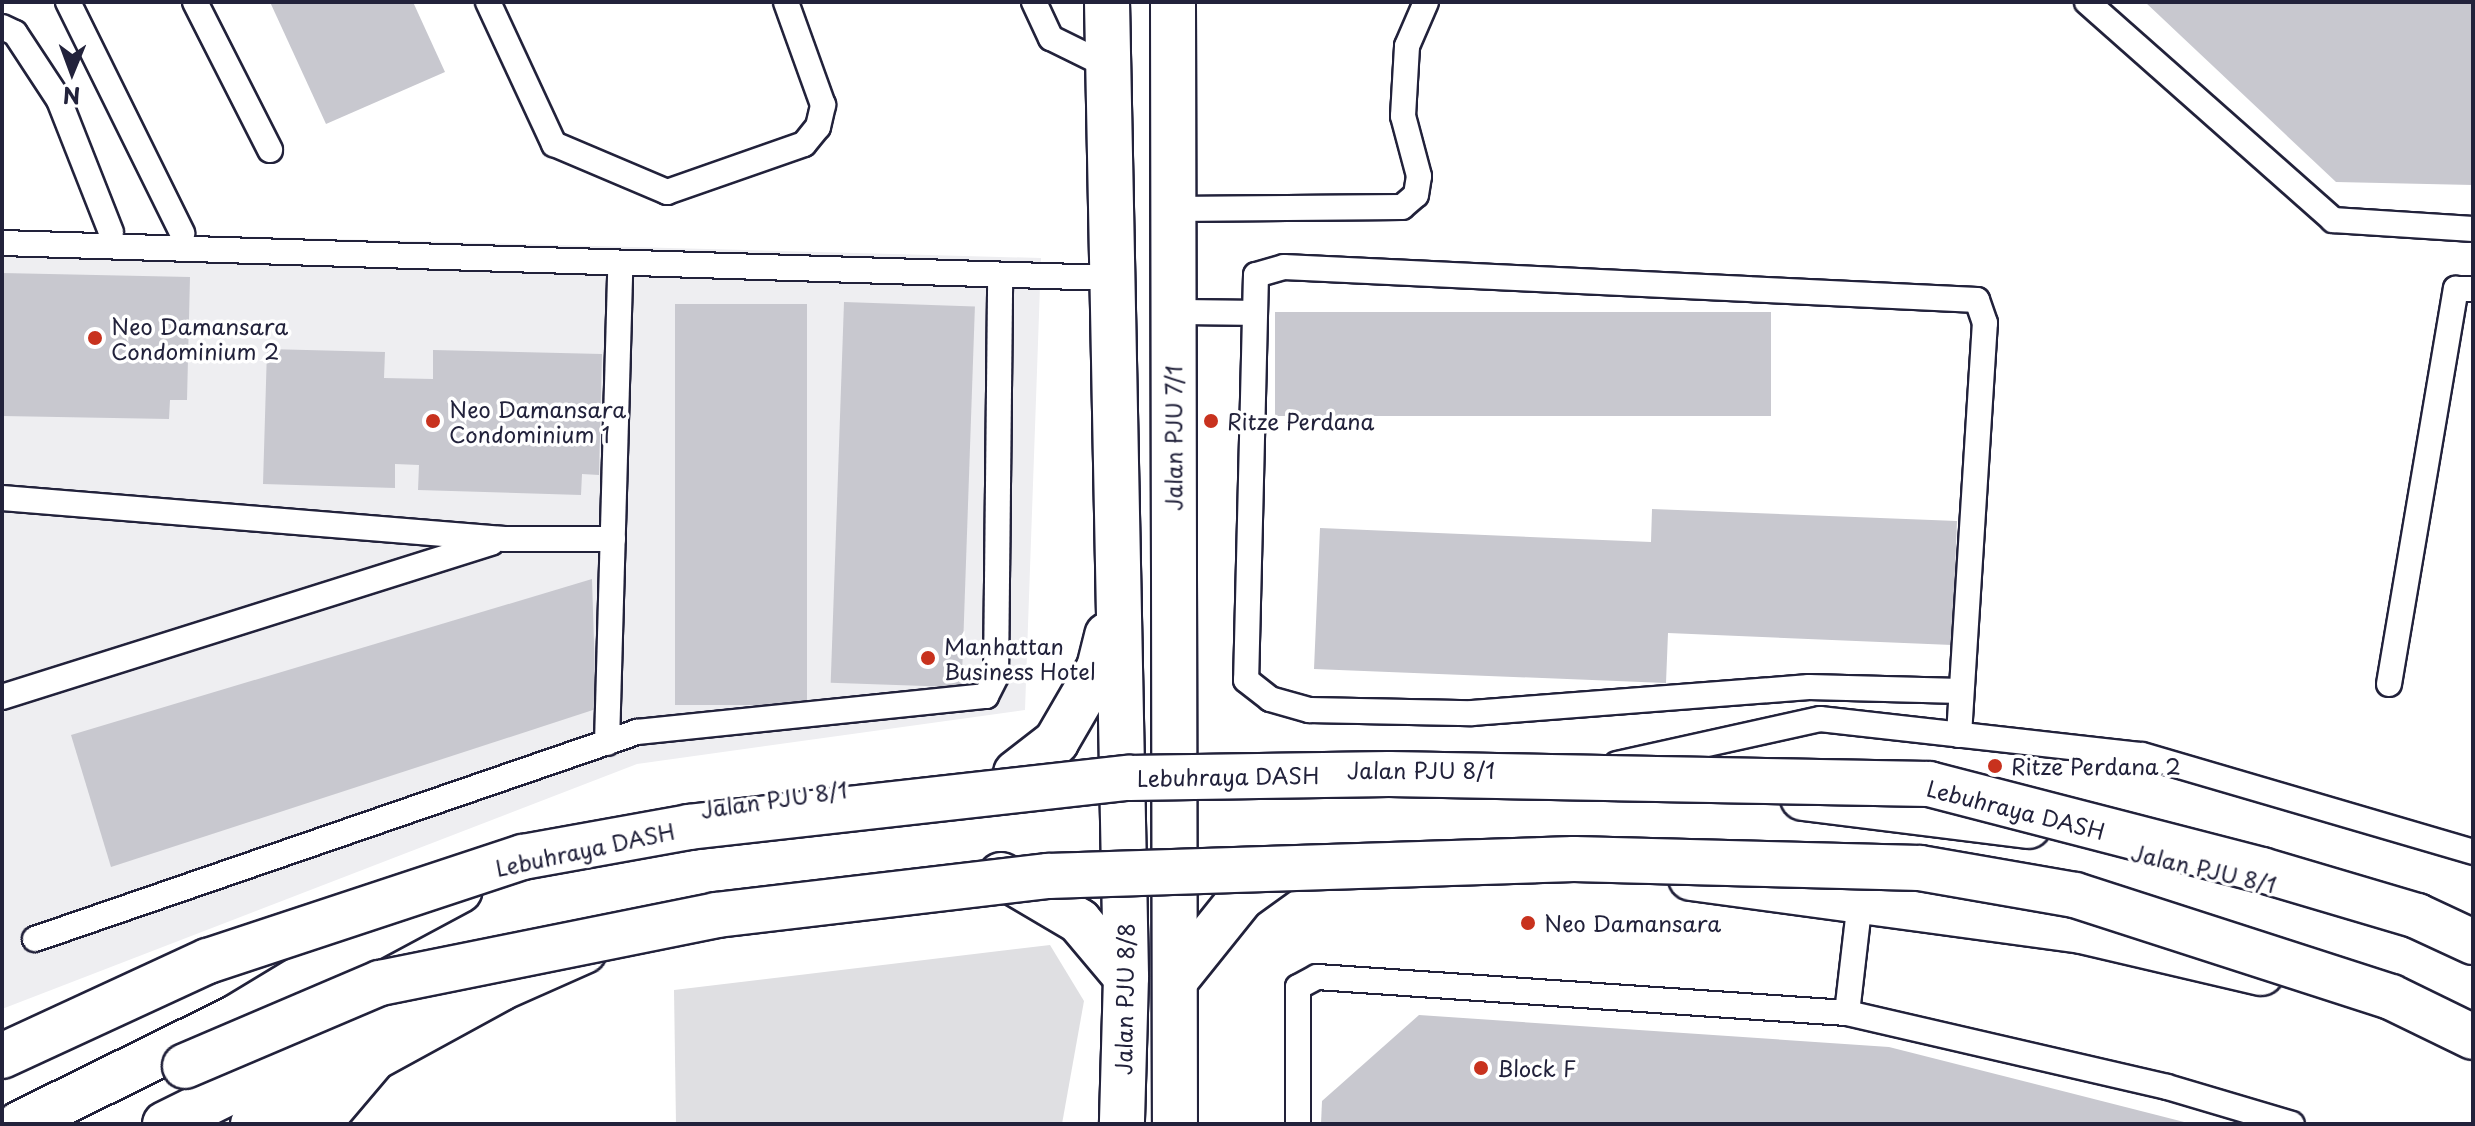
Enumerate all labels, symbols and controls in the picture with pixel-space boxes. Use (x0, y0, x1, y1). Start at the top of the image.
north arrow (32, 32, 112, 112)
text: N (63, 80, 81, 113)
place label: Neo Damansara Condominium 2 (111, 312, 287, 364)
marker: Neo Damansara Condominium 2 (86, 329, 104, 347)
street label: Jalan PJU 7/1 (1160, 365, 1186, 511)
place label: Neo Damansara Condominium 1 (449, 395, 625, 446)
place label: Ritze Perdana (1227, 408, 1374, 434)
marker: Neo Damansara Condominium 1 (424, 412, 442, 430)
marker: Ritze Perdana (1202, 412, 1220, 430)
place label: Manhattan Business Hotel (944, 632, 1097, 684)
marker: Manhattan Business Hotel (919, 649, 937, 667)
place label: Ritze Perdana 2 (2011, 753, 2181, 779)
street label: Jalan PJU 8/1 (1347, 757, 1495, 783)
marker: Ritze Perdana 2 (1986, 757, 2004, 775)
street label: Lebuhraya DASH (1136, 761, 1320, 791)
street label: Lebuhraya DASH (1924, 774, 2108, 844)
street label: Jalan PJU 8/1 (699, 776, 849, 822)
street label: Lebuhraya DASH (493, 817, 677, 881)
street label: Jalan PJU 8/1 (2129, 838, 2279, 898)
place label: Neo Damansara (1544, 910, 1720, 936)
marker: Neo Damansara (1519, 914, 1537, 932)
street label: Jalan PJU 8/8 (1109, 923, 1139, 1075)
place label: Block F (1497, 1055, 1575, 1081)
marker: Block F (1472, 1059, 1490, 1077)

